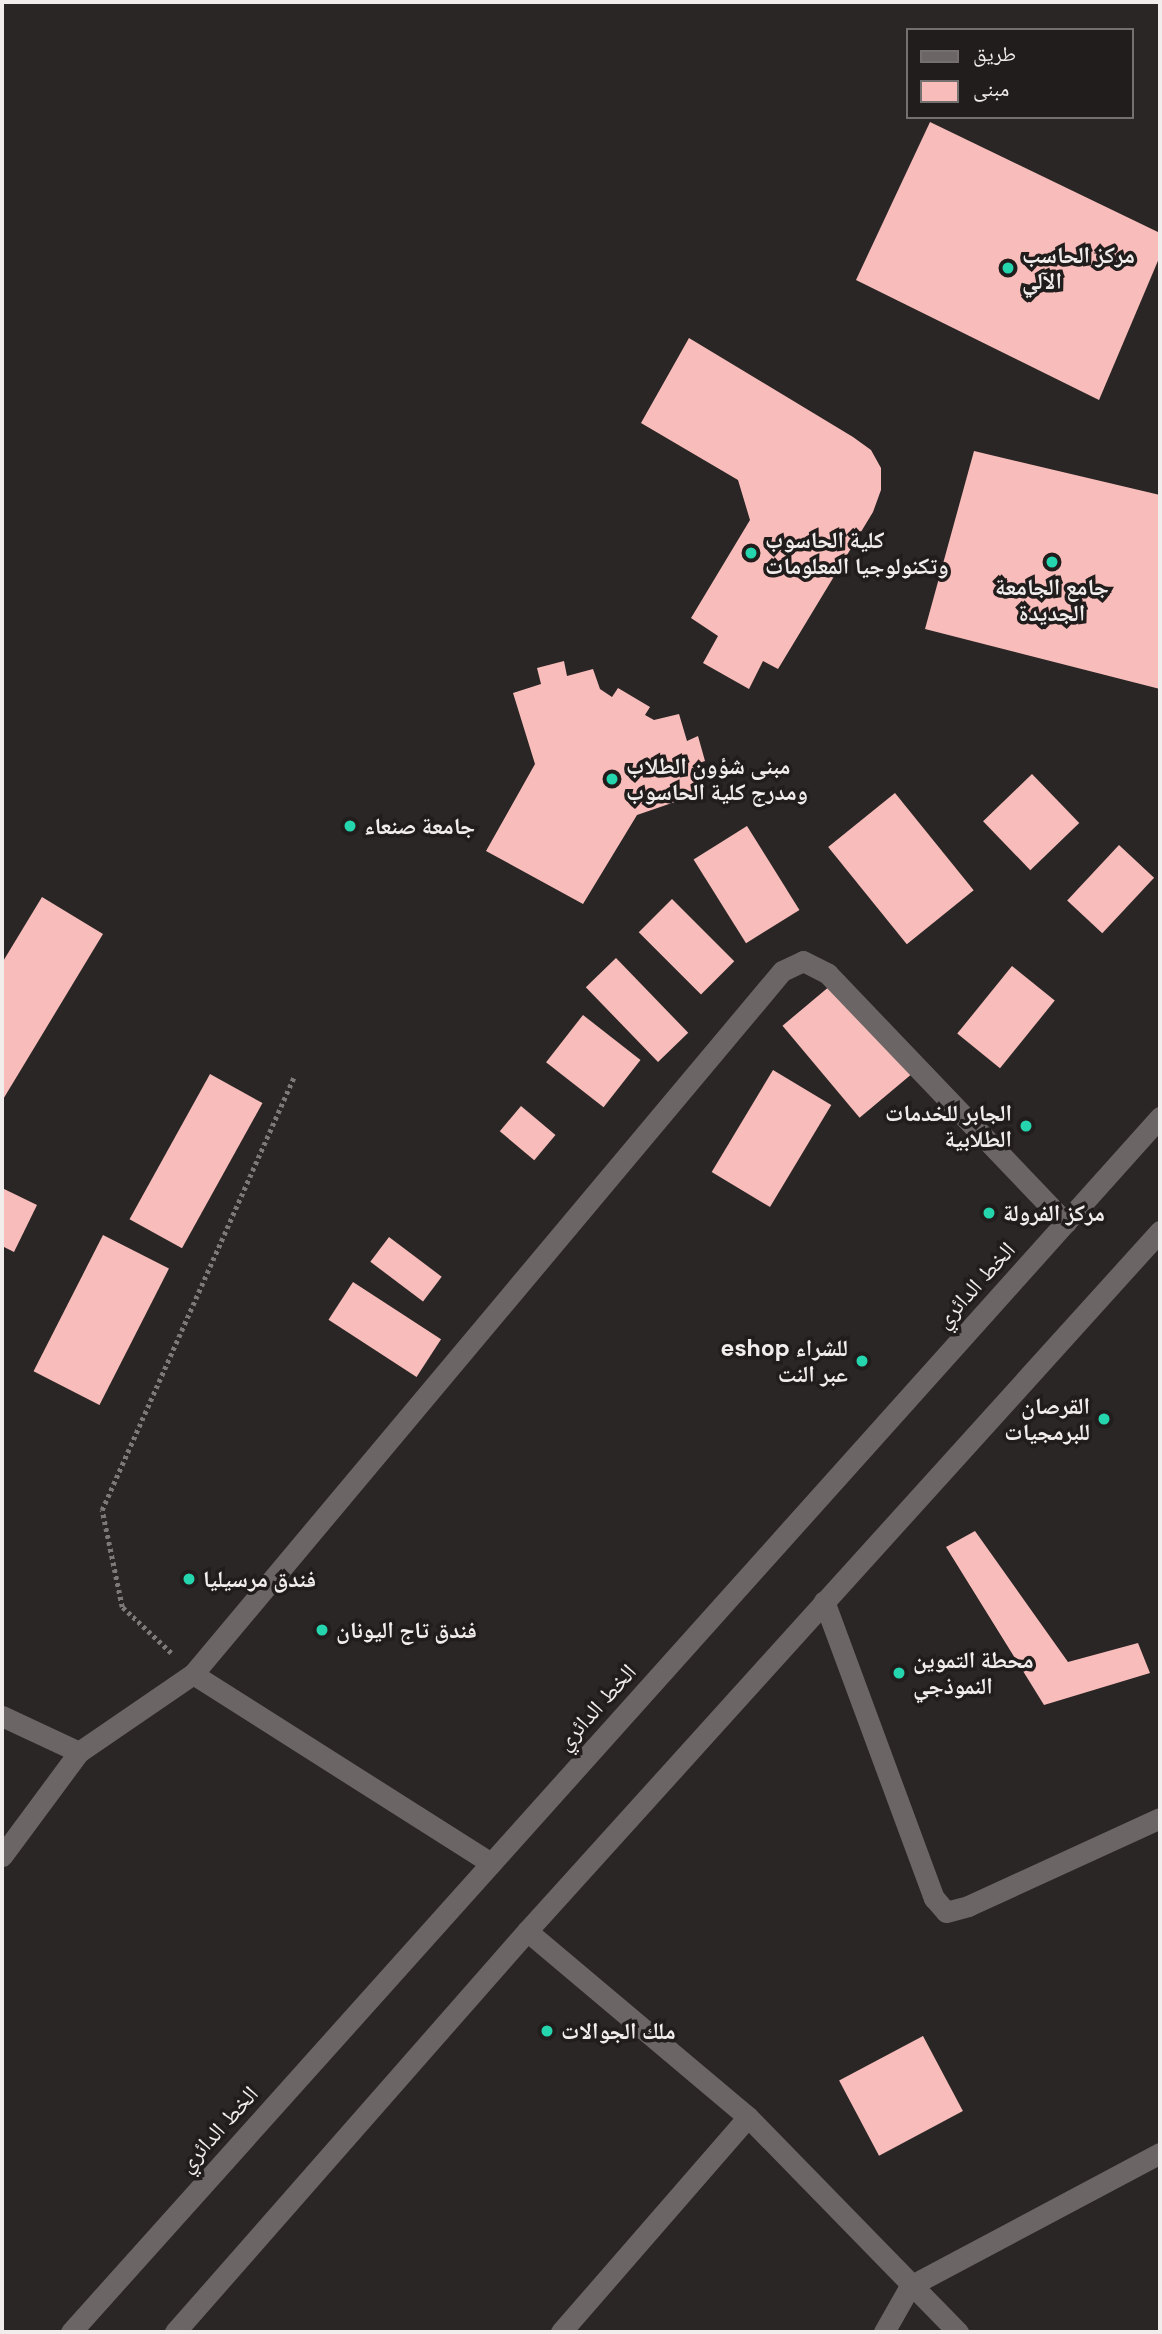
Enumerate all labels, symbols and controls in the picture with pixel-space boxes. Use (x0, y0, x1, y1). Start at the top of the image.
legend (906, 28, 1134, 119)
text: طريق (973, 40, 1016, 68)
text: مبنى (973, 75, 1009, 103)
place label: مركز الحاسب الآلي (1022, 241, 1135, 295)
marker: مركز الحاسب الآلي (1000, 260, 1016, 276)
place label: كلية الحاسوب وتكنولوجيا المعلومات (765, 526, 949, 580)
marker: كلية الحاسوب وتكنولوجيا المعلومات (743, 545, 759, 561)
marker: جامع الجامعة الجديدة (1044, 554, 1060, 570)
place label: جامع الجامعة الجديدة (995, 573, 1109, 627)
place label: مبنى شؤون الطلاب ومدرج كلية الحاسوب (626, 752, 808, 806)
marker: مبنى شؤون الطلاب ومدرج كلية الحاسوب (604, 771, 620, 787)
place label: جامعة صنعاء (364, 812, 475, 840)
marker: جامعة صنعاء (342, 818, 358, 834)
place label: الجابر للخدمات الطلابية (885, 1099, 1012, 1153)
marker: الجابر للخدمات الطلابية (1018, 1118, 1034, 1134)
place label: مركز الفرولة (1003, 1199, 1105, 1227)
marker: مركز الفرولة (981, 1205, 997, 1221)
street label: الخط الدائري (929, 1236, 1021, 1334)
place label: eshop للشراء عبر النت (721, 1334, 848, 1388)
marker: eshop للشراء عبر النت (854, 1353, 870, 1369)
place label: القرصان للبرمجيات (1004, 1392, 1090, 1446)
marker: القرصان للبرمجيات (1096, 1411, 1112, 1427)
place label: فندق مرسيليا (203, 1565, 316, 1593)
marker: فندق مرسيليا (181, 1571, 197, 1587)
place label: فندق تاج اليونان (336, 1616, 477, 1644)
marker: فندق تاج اليونان (314, 1622, 330, 1638)
place label: محطة التموين النموذجي (913, 1646, 1034, 1700)
street label: الخط الدائري (550, 1658, 642, 1756)
marker: محطة التموين النموذجي (891, 1665, 907, 1681)
place label: ملك الجوالات (561, 2017, 676, 2045)
marker: ملك الجوالات (539, 2023, 555, 2039)
street label: الخط الدائري (172, 2080, 264, 2178)

